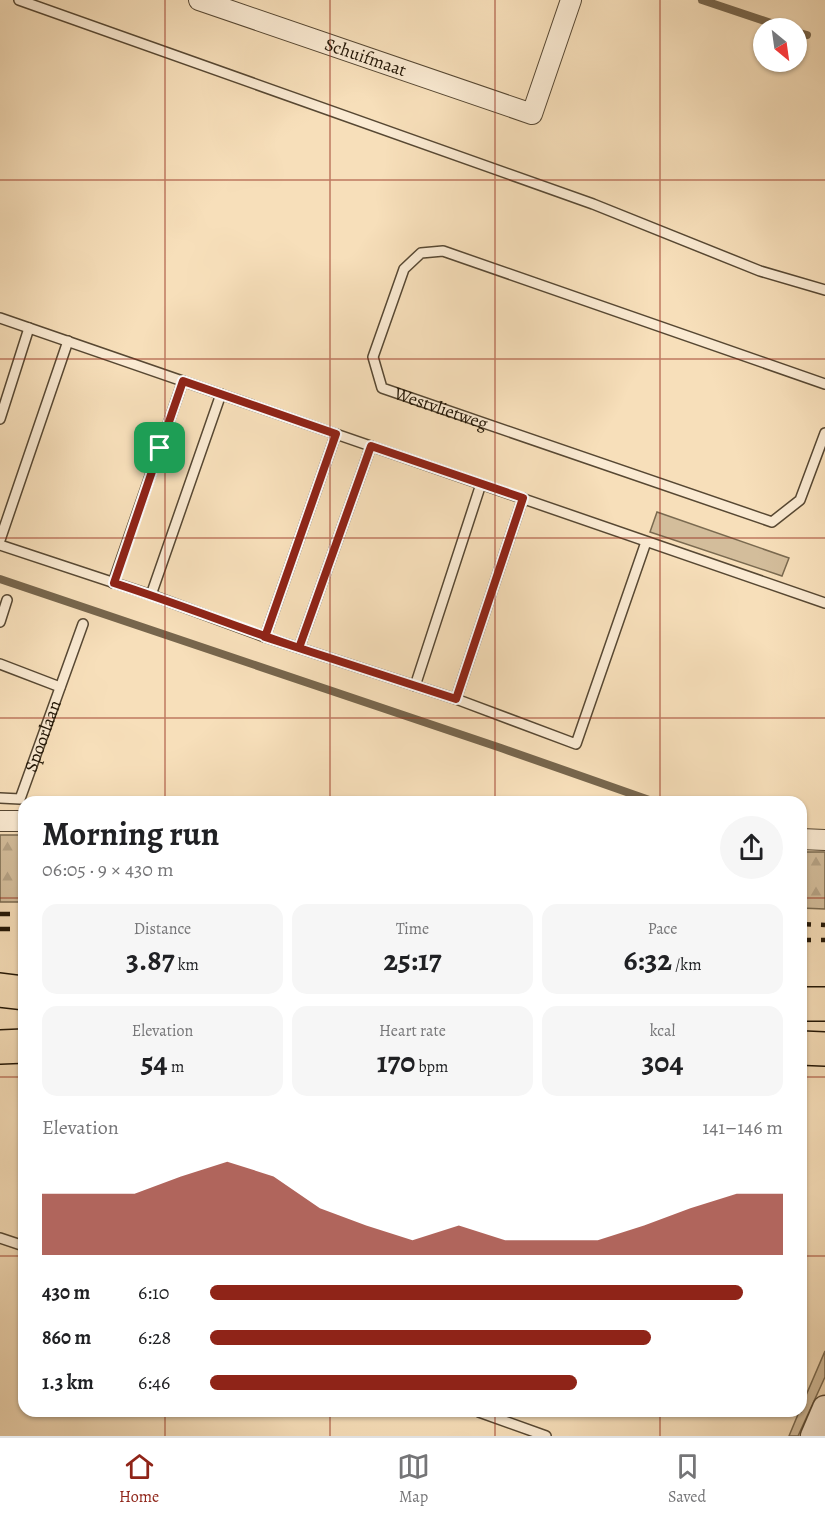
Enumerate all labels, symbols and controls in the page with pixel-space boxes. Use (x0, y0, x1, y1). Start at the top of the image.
north arrow (753, 18, 807, 72)
map controls (753, 18, 807, 72)
street label: Schuifmaat (321, 32, 410, 82)
street label: Westvlietweg (390, 381, 491, 436)
pin (134, 422, 185, 473)
icon: arrive (143, 431, 176, 464)
street label: Spoorlaan (19, 697, 67, 775)
text: Morning run (42, 811, 219, 856)
button: share (720, 816, 783, 879)
text: 06:05 · 9 × 430 m (42, 856, 174, 883)
text: Distance (134, 918, 191, 940)
text: Time (396, 918, 429, 940)
text: Pace (648, 918, 677, 940)
text: 3.87 (126, 940, 174, 980)
text: 25:17 (384, 940, 442, 980)
text: 6:32 (623, 940, 672, 980)
text: km (174, 954, 199, 976)
text: /km (672, 954, 702, 976)
text: Elevation (132, 1020, 193, 1042)
text: Heart rate (379, 1020, 446, 1042)
text: kcal (650, 1020, 675, 1042)
text: 54 (141, 1042, 168, 1082)
text: 170 (377, 1042, 415, 1082)
text: 304 (641, 1042, 684, 1082)
text: m (168, 1056, 184, 1078)
text: bpm (415, 1056, 448, 1078)
text: Elevation (42, 1114, 119, 1141)
text: 141–146 m (702, 1114, 783, 1141)
text: 430 m (42, 1279, 90, 1306)
text: 6:10 (138, 1279, 170, 1306)
text: 860 m (42, 1324, 91, 1351)
text: 6:28 (138, 1324, 171, 1351)
text: 1.3 km (42, 1369, 94, 1396)
text: 6:46 (138, 1369, 170, 1396)
tab: Home (119, 1450, 159, 1508)
tab: Map (397, 1450, 430, 1508)
tab: Saved (668, 1450, 706, 1508)

